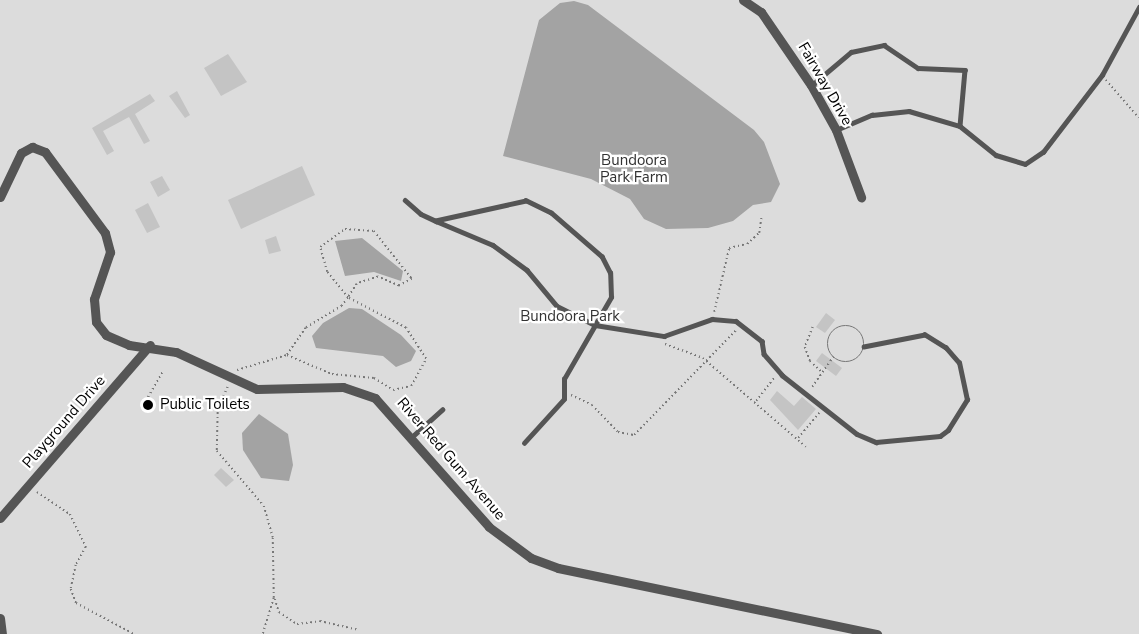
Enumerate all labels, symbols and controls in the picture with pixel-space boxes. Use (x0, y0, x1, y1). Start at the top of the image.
street label: Fairway Drive (794, 39, 856, 129)
park label: Bundoora Park Farm (600, 151, 668, 186)
park label: Bundoora Park (520, 308, 620, 326)
street label: Playground Drive (19, 372, 109, 472)
street label: River Red Gum Avenue (393, 394, 509, 524)
place label: Public Toilets (160, 396, 250, 414)
marker: Public Toilets (141, 398, 155, 412)

